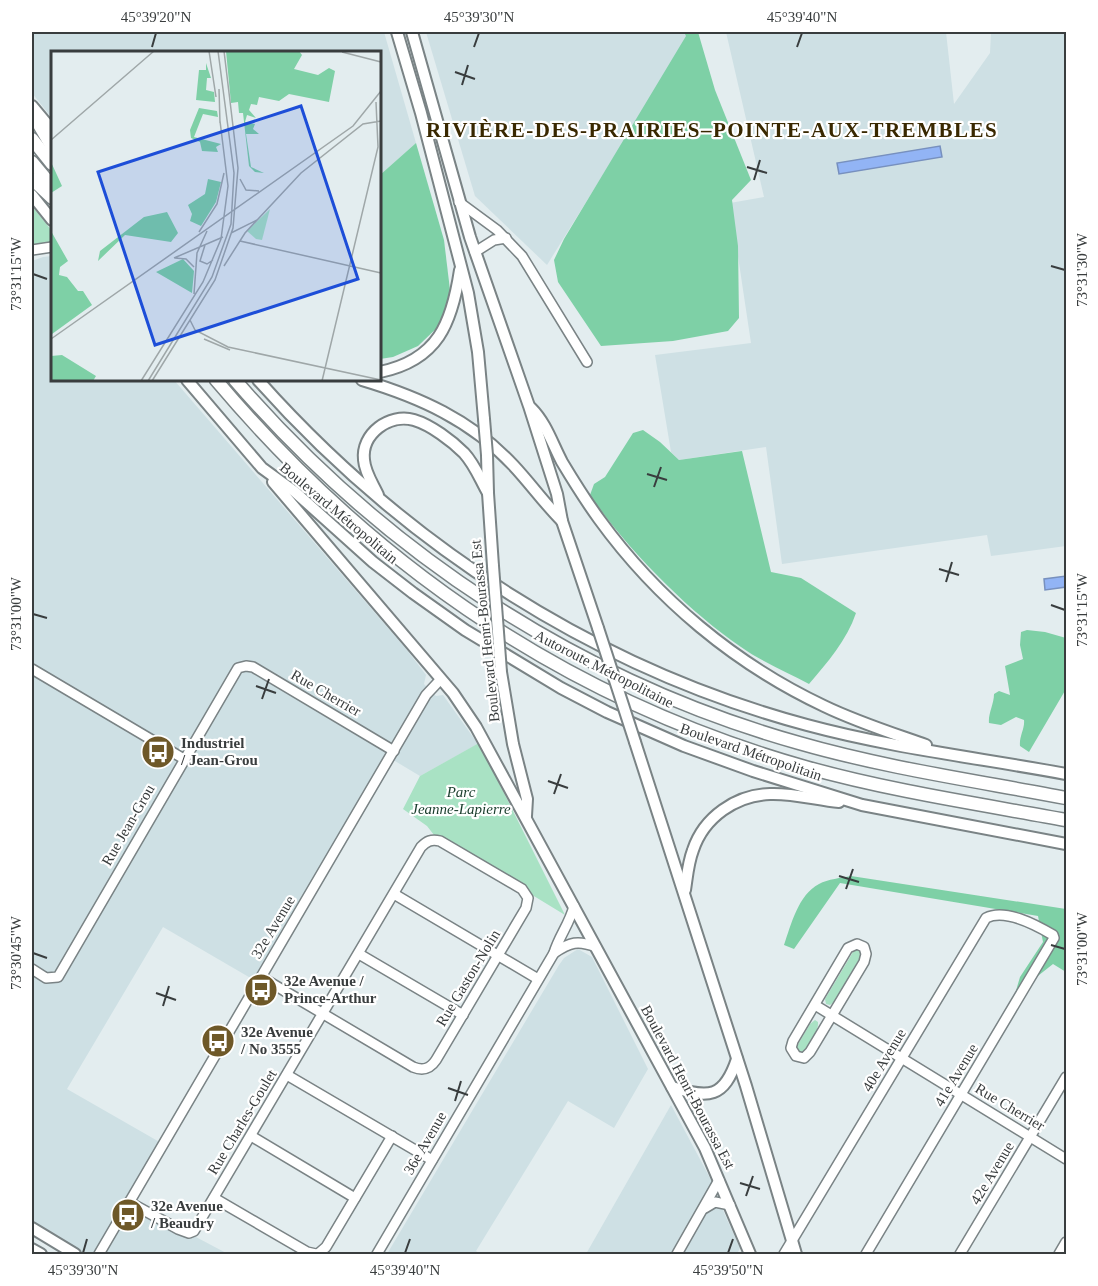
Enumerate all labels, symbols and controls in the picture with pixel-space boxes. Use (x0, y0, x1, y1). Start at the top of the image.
text: 45°39'20"N (121, 9, 191, 25)
text: 45°39'30"N (444, 9, 514, 25)
text: 45°39'40"N (767, 9, 837, 25)
inset map (51, 51, 381, 381)
district label: RIVIÈRE-DES-PRAIRIES–POINTE-AUX-TREMBLES (426, 118, 998, 142)
text: 73°31'30"W (1074, 232, 1090, 307)
text: 73°31'15"W (8, 236, 24, 311)
street label: Boulevard Métropolitain (277, 459, 401, 567)
street label: Boulevard Henri-Bourassa Est (467, 538, 503, 723)
text: 73°31'15"W (1074, 572, 1090, 647)
text: 73°31'00"W (8, 576, 24, 651)
street label: Autoroute Métropolitaine (532, 627, 676, 711)
street label: Rue Cherrier (288, 667, 364, 719)
street label: Boulevard Métropolitain (678, 720, 824, 784)
bus stop icon: Industriel / Jean-Grou (140, 734, 176, 770)
place label: Industriel / Jean-Grou (180, 735, 258, 768)
street label: Rue Jean-Grou (98, 781, 158, 868)
park label: Parc Jeanne-Lapierre (411, 784, 511, 817)
street label: 32e Avenue (248, 893, 298, 961)
text: 73°31'00"W (1074, 911, 1090, 986)
text: 73°30'45"W (8, 915, 24, 990)
street label: Rue Gaston-Nolin (433, 926, 503, 1029)
bus stop icon: 32e Avenue / Prince-Arthur (243, 972, 279, 1008)
place label: 32e Avenue / Prince-Arthur (284, 973, 377, 1006)
street label: Boulevard Henri-Bourassa Est (638, 1002, 738, 1172)
bus stop icon: 32e Avenue / No 3555 (200, 1023, 236, 1059)
place label: 32e Avenue / No 3555 (240, 1024, 313, 1057)
street label: 40e Avenue (859, 1026, 909, 1094)
street label: 41e Avenue (931, 1041, 981, 1109)
street label: Rue Charles-Goulet (204, 1066, 280, 1177)
street label: Rue Cherrier (972, 1080, 1048, 1134)
street label: 36e Avenue (401, 1108, 450, 1177)
street label: 42e Avenue (967, 1139, 1017, 1207)
bus stop icon: 32e Avenue / Beaudry (110, 1197, 146, 1233)
place label: 32e Avenue / Beaudry (150, 1198, 223, 1231)
text: 45°39'30"N (48, 1262, 118, 1278)
text: 45°39'40"N (370, 1262, 440, 1278)
text: 45°39'50"N (693, 1262, 763, 1278)

